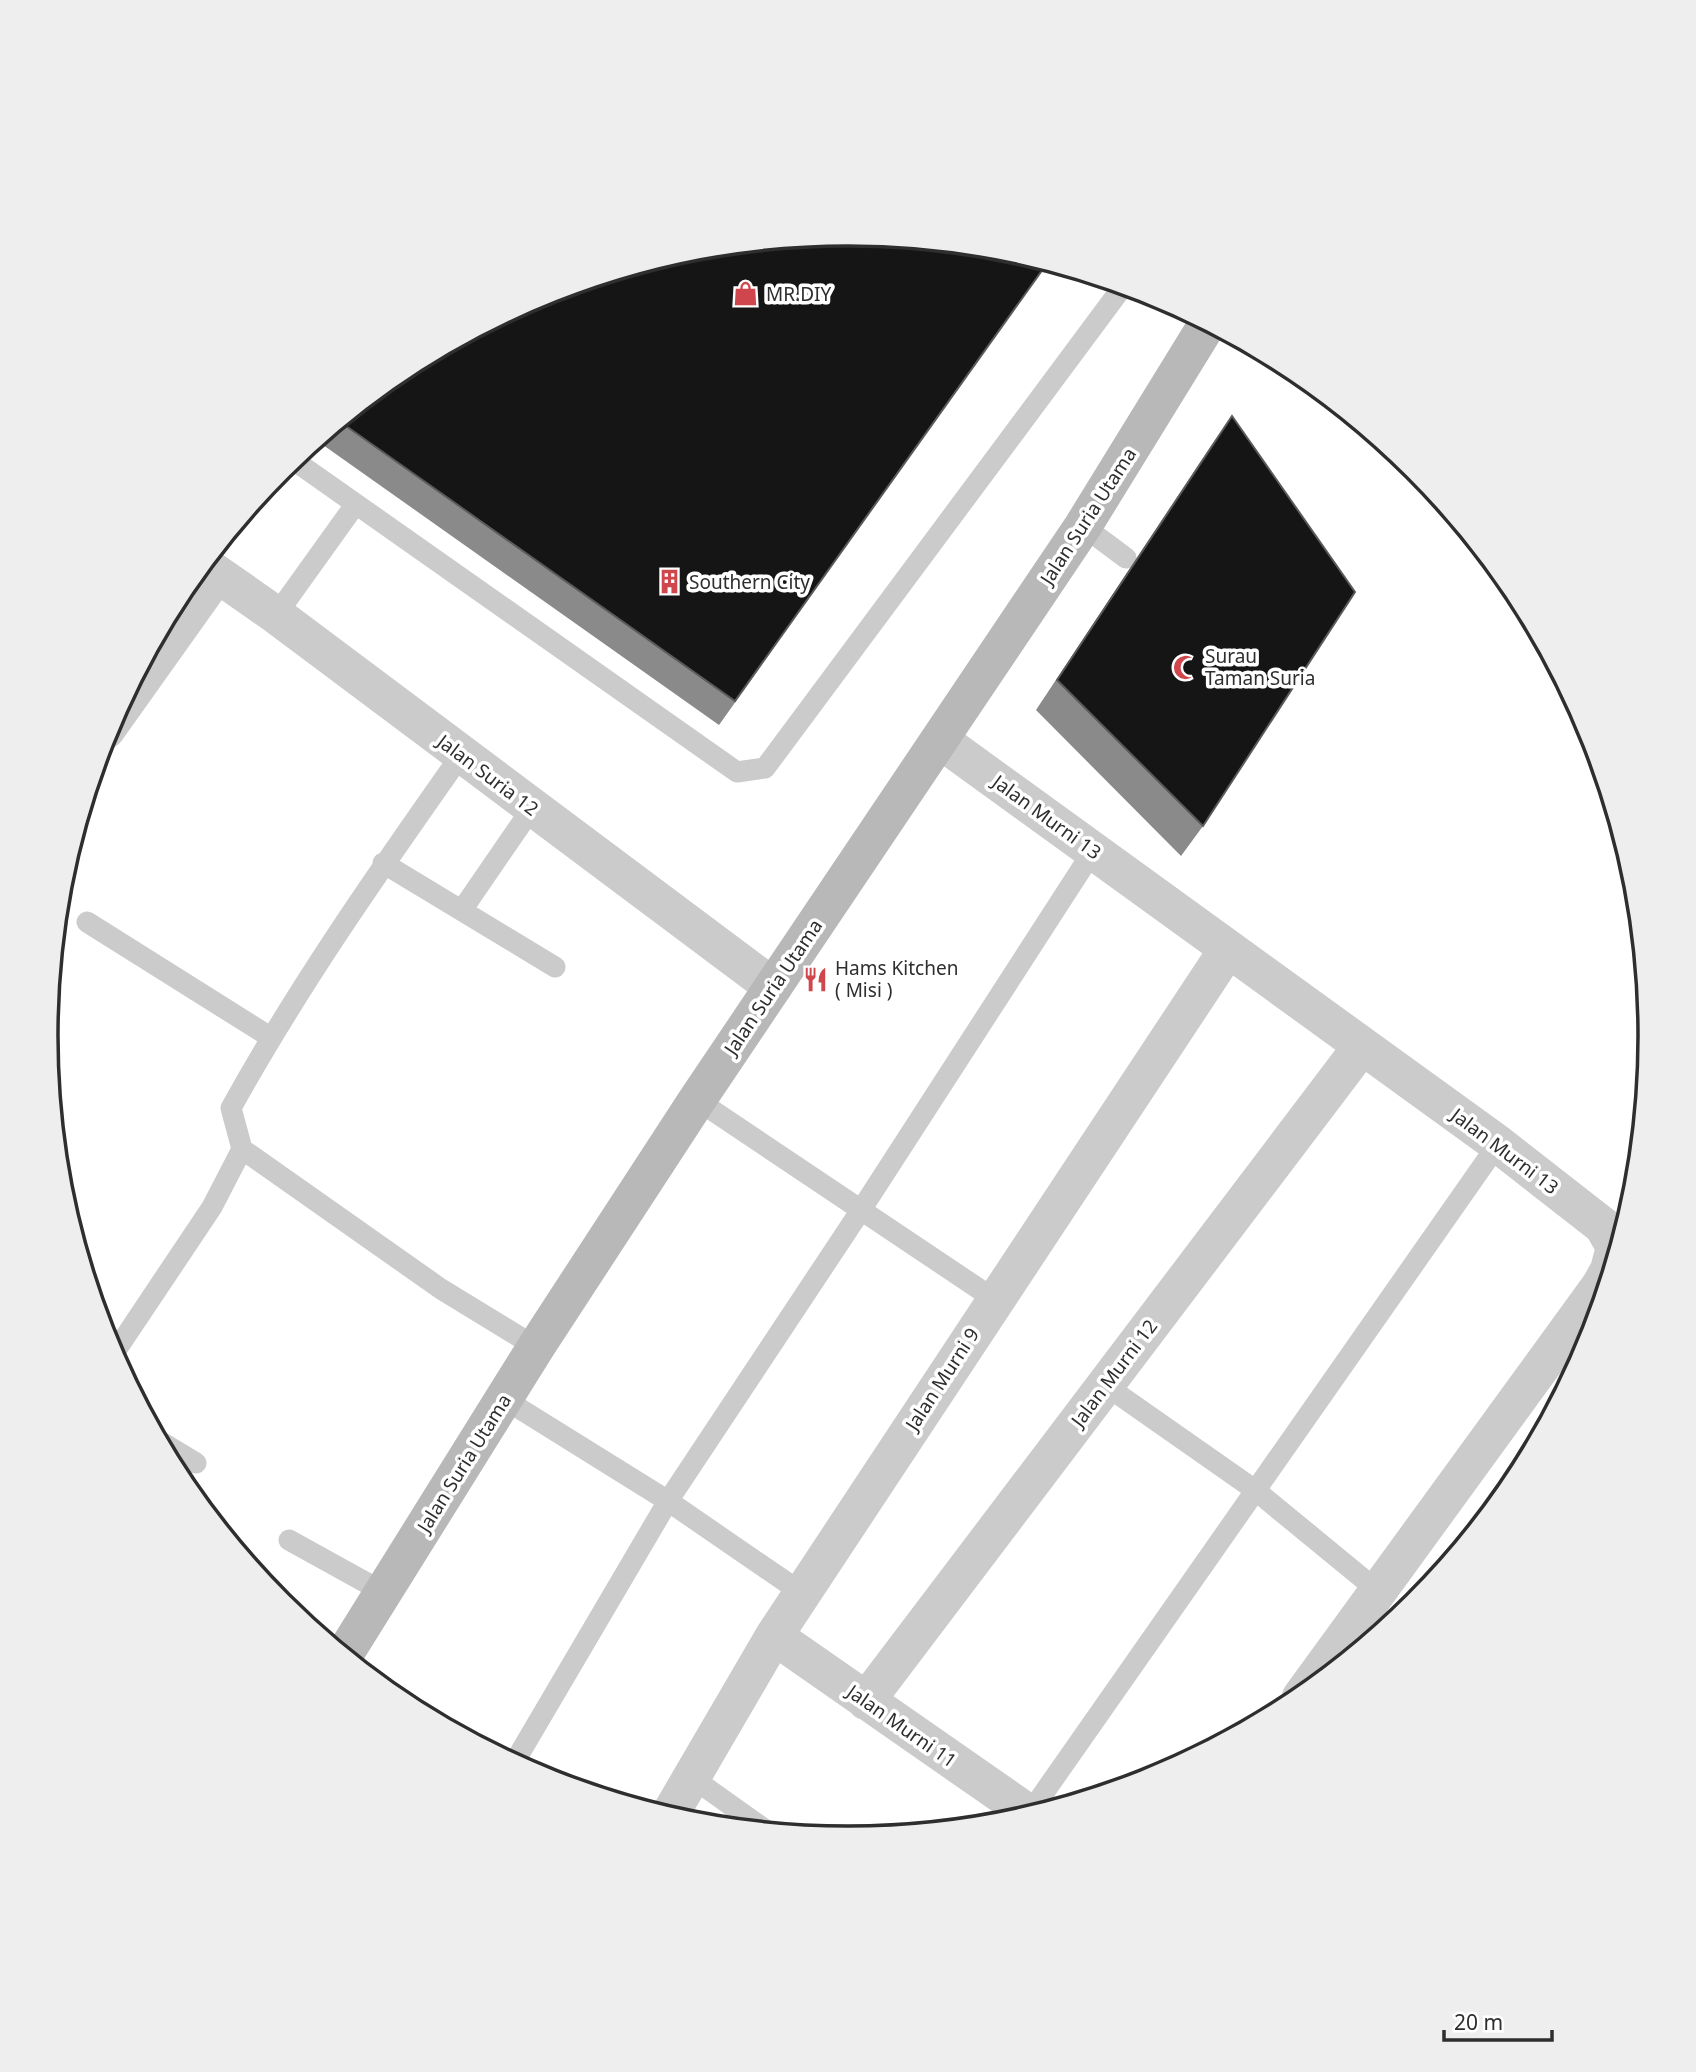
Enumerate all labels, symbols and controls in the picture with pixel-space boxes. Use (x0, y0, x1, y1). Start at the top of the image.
shop icon: MR.DIY (732, 280, 760, 308)
place label: MR.DIY (766, 281, 831, 307)
street label: Jalan Suria Utama (1033, 442, 1142, 591)
building icon: Southern City (655, 568, 683, 596)
place label: Southern City (689, 569, 810, 595)
place label: Surau Taman Suria (1205, 643, 1315, 691)
mosque icon: Surau Taman Suria (1171, 653, 1199, 681)
street label: Jalan Suria 12 (431, 727, 544, 822)
street label: Jalan Murni 13 (986, 768, 1107, 865)
street label: Jalan Suria Utama (717, 914, 828, 1062)
place label: Hams Kitchen ( Misi ) (835, 955, 958, 1003)
restaurant icon: Hams Kitchen ( Misi ) (801, 965, 829, 993)
street label: Jalan Murni 13 (1444, 1101, 1564, 1200)
street label: Jalan Murni 12 (1064, 1314, 1163, 1434)
street label: Jalan Murni 9 (898, 1323, 985, 1437)
street label: Jalan Suria Utama (410, 1389, 517, 1539)
street label: Jalan Murni 11 (840, 1677, 962, 1773)
scale bar (1444, 1998, 1552, 2042)
text: 20 m (1454, 2008, 1503, 2036)

